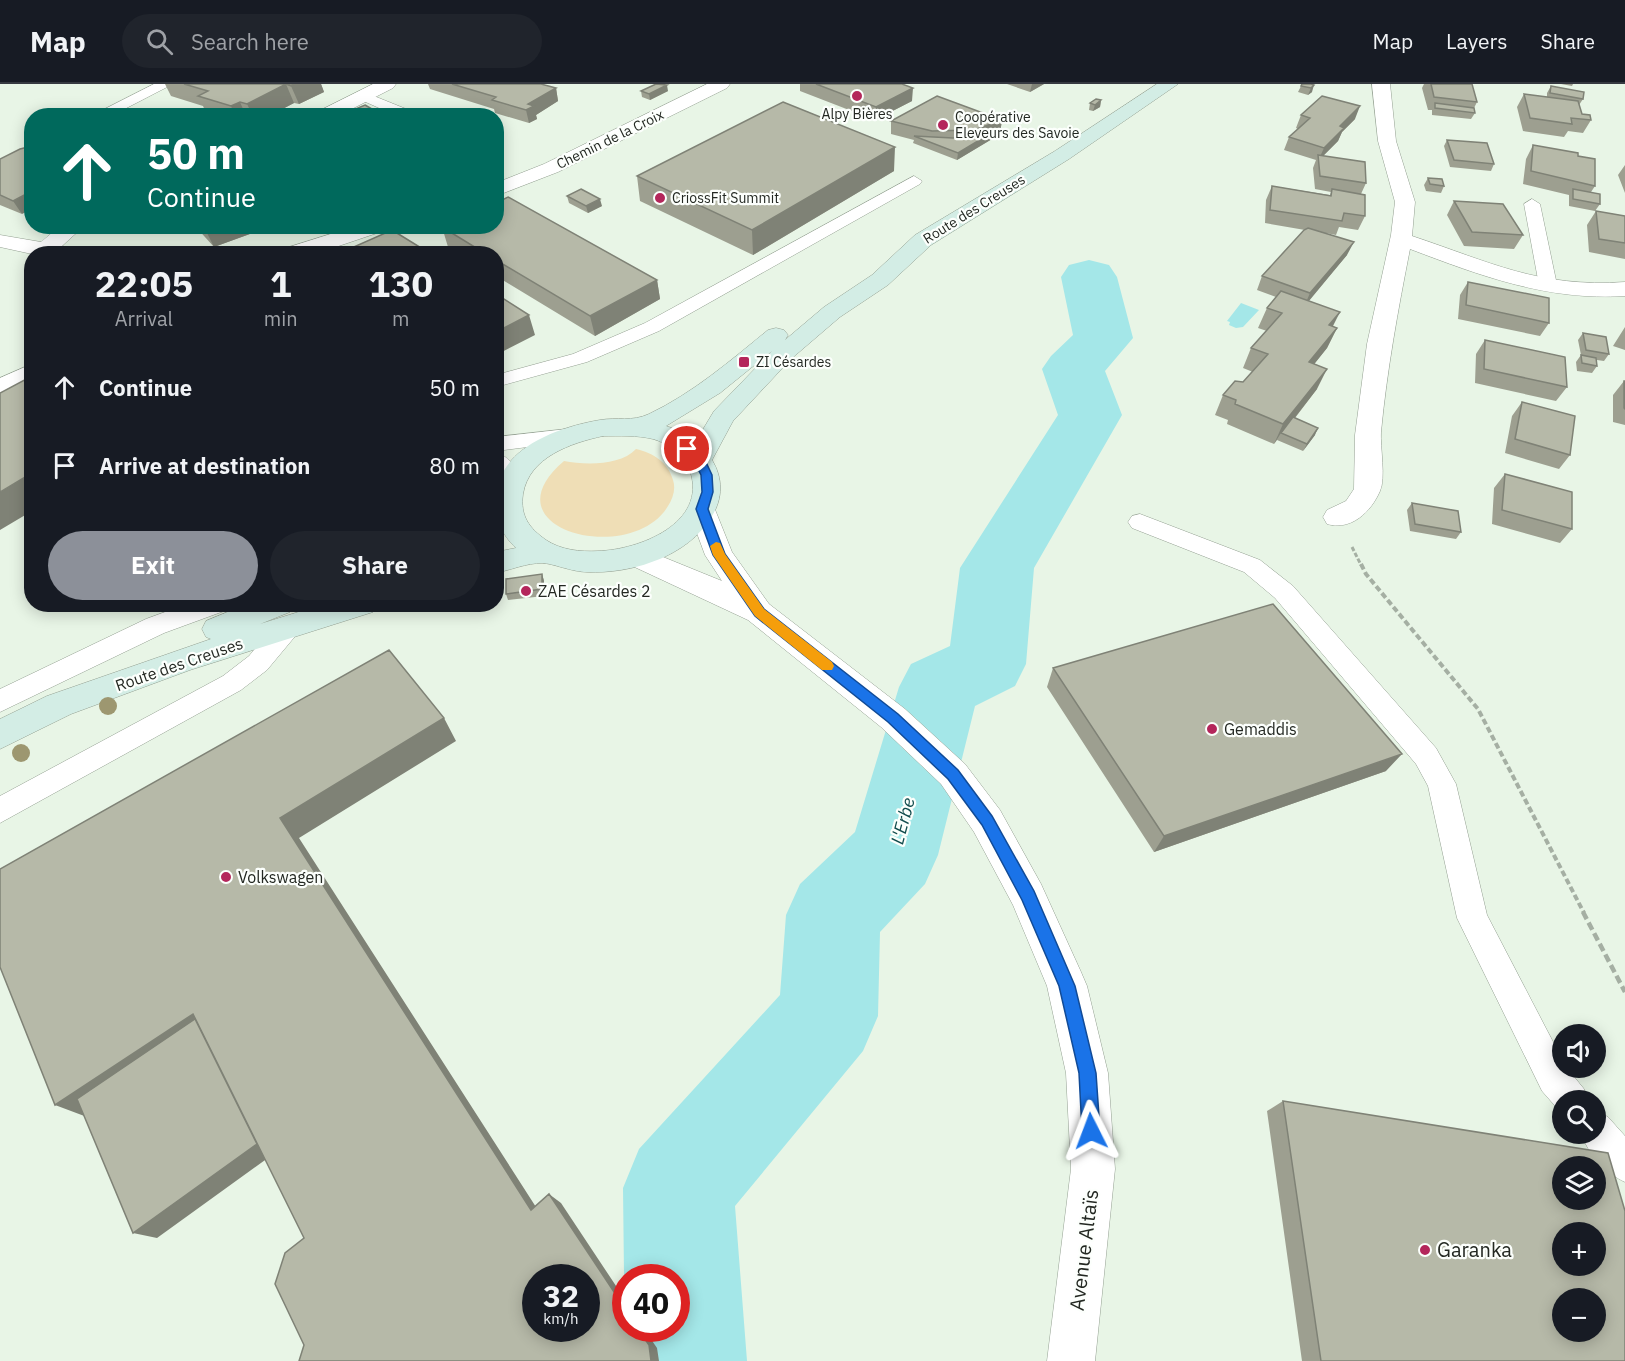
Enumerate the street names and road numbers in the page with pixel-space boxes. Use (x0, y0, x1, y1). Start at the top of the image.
street label: Chemin de la Croix (553, 105, 667, 173)
street label: Route des Creuses (920, 170, 1029, 248)
street label: Route des Creuses (113, 633, 245, 695)
street label: Avenue Altaïs (1063, 1188, 1104, 1312)

